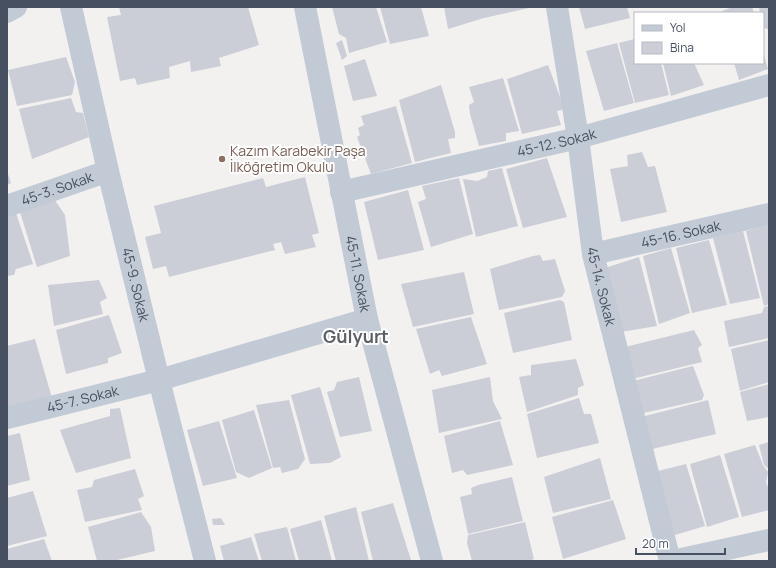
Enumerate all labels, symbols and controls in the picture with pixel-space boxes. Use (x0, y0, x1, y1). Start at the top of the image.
legend (634, 12, 764, 64)
text: Yol (670, 19, 686, 36)
text: Bina (670, 39, 694, 56)
street label: 45-12. Sokak (515, 123, 599, 161)
place label: Kazım Karabekir Paşa İlköğretim Okulu (230, 141, 366, 176)
marker: Kazım Karabekir Paşa İlköğretim Okulu (217, 154, 227, 164)
street label: 45-3. Sokak (18, 167, 96, 209)
street label: 45-16. Sokak (639, 215, 723, 252)
street label: 45-11. Sokak (342, 234, 376, 315)
street label: 45-9. Sokak (118, 245, 155, 324)
street label: 45-14. Sokak (583, 246, 621, 329)
district label: Gülyurt (323, 324, 389, 348)
street label: 45-7. Sokak (45, 380, 121, 417)
scale bar (636, 530, 725, 556)
text: 20 m (642, 535, 669, 552)

